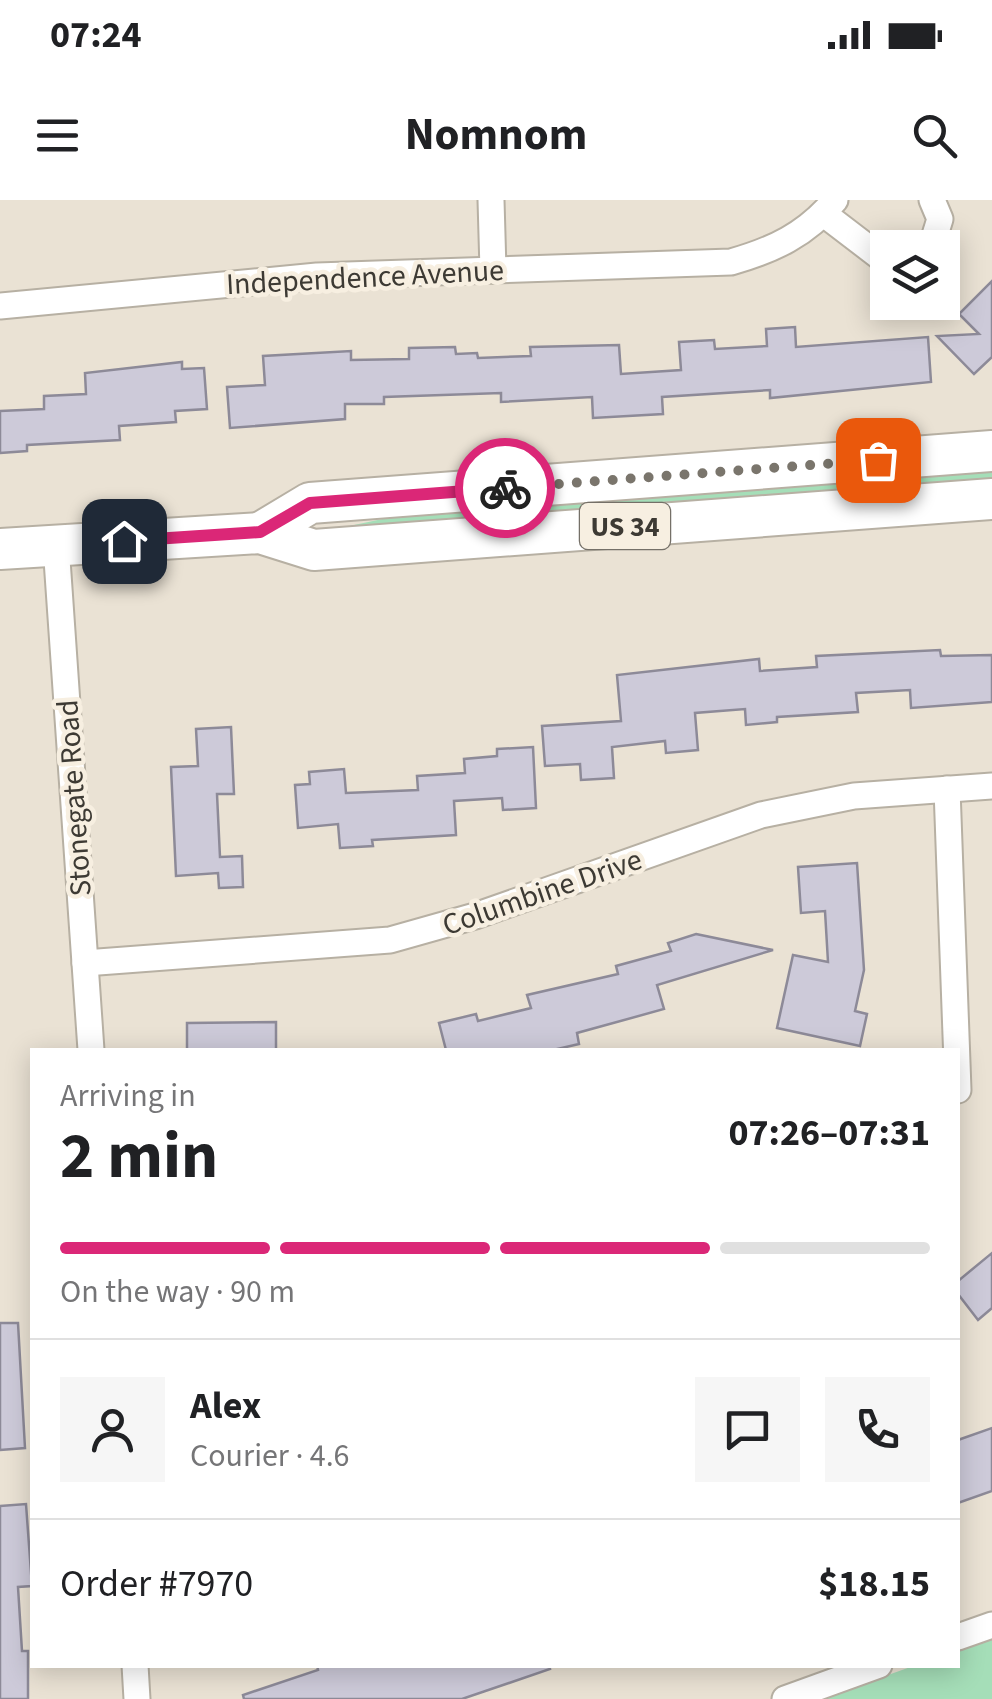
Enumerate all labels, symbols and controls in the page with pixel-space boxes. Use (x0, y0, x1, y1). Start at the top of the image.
text: 07:24 (50, 8, 142, 62)
text: Nomnom (405, 103, 587, 167)
icon: menu (30, 108, 85, 163)
icon: search (907, 108, 962, 163)
map controls (870, 230, 960, 320)
button: layers (870, 230, 960, 320)
street label: Independence Avenue (225, 249, 505, 306)
pin (836, 418, 921, 503)
icon: bag (851, 433, 906, 488)
courier (455, 438, 555, 538)
icon: bike (478, 461, 533, 516)
pin (82, 499, 167, 584)
road number: US 34 (580, 503, 670, 549)
icon: home (97, 514, 152, 569)
street label: Stonegate Road (46, 698, 103, 898)
street label: Columbine Drive (437, 838, 648, 947)
text: Arriving in (60, 1073, 196, 1119)
text: 07:26–07:31 (728, 1106, 930, 1160)
text: 2 min (60, 1110, 218, 1203)
text: On the way · 90 m (60, 1269, 295, 1315)
button: person (60, 1377, 165, 1482)
button: chat (695, 1377, 800, 1482)
button: phone (825, 1377, 930, 1482)
text: Alex (190, 1379, 261, 1433)
text: Courier · 4.6 (190, 1433, 350, 1479)
text: Order #7970 (60, 1557, 253, 1611)
text: $18.15 (818, 1557, 930, 1611)

